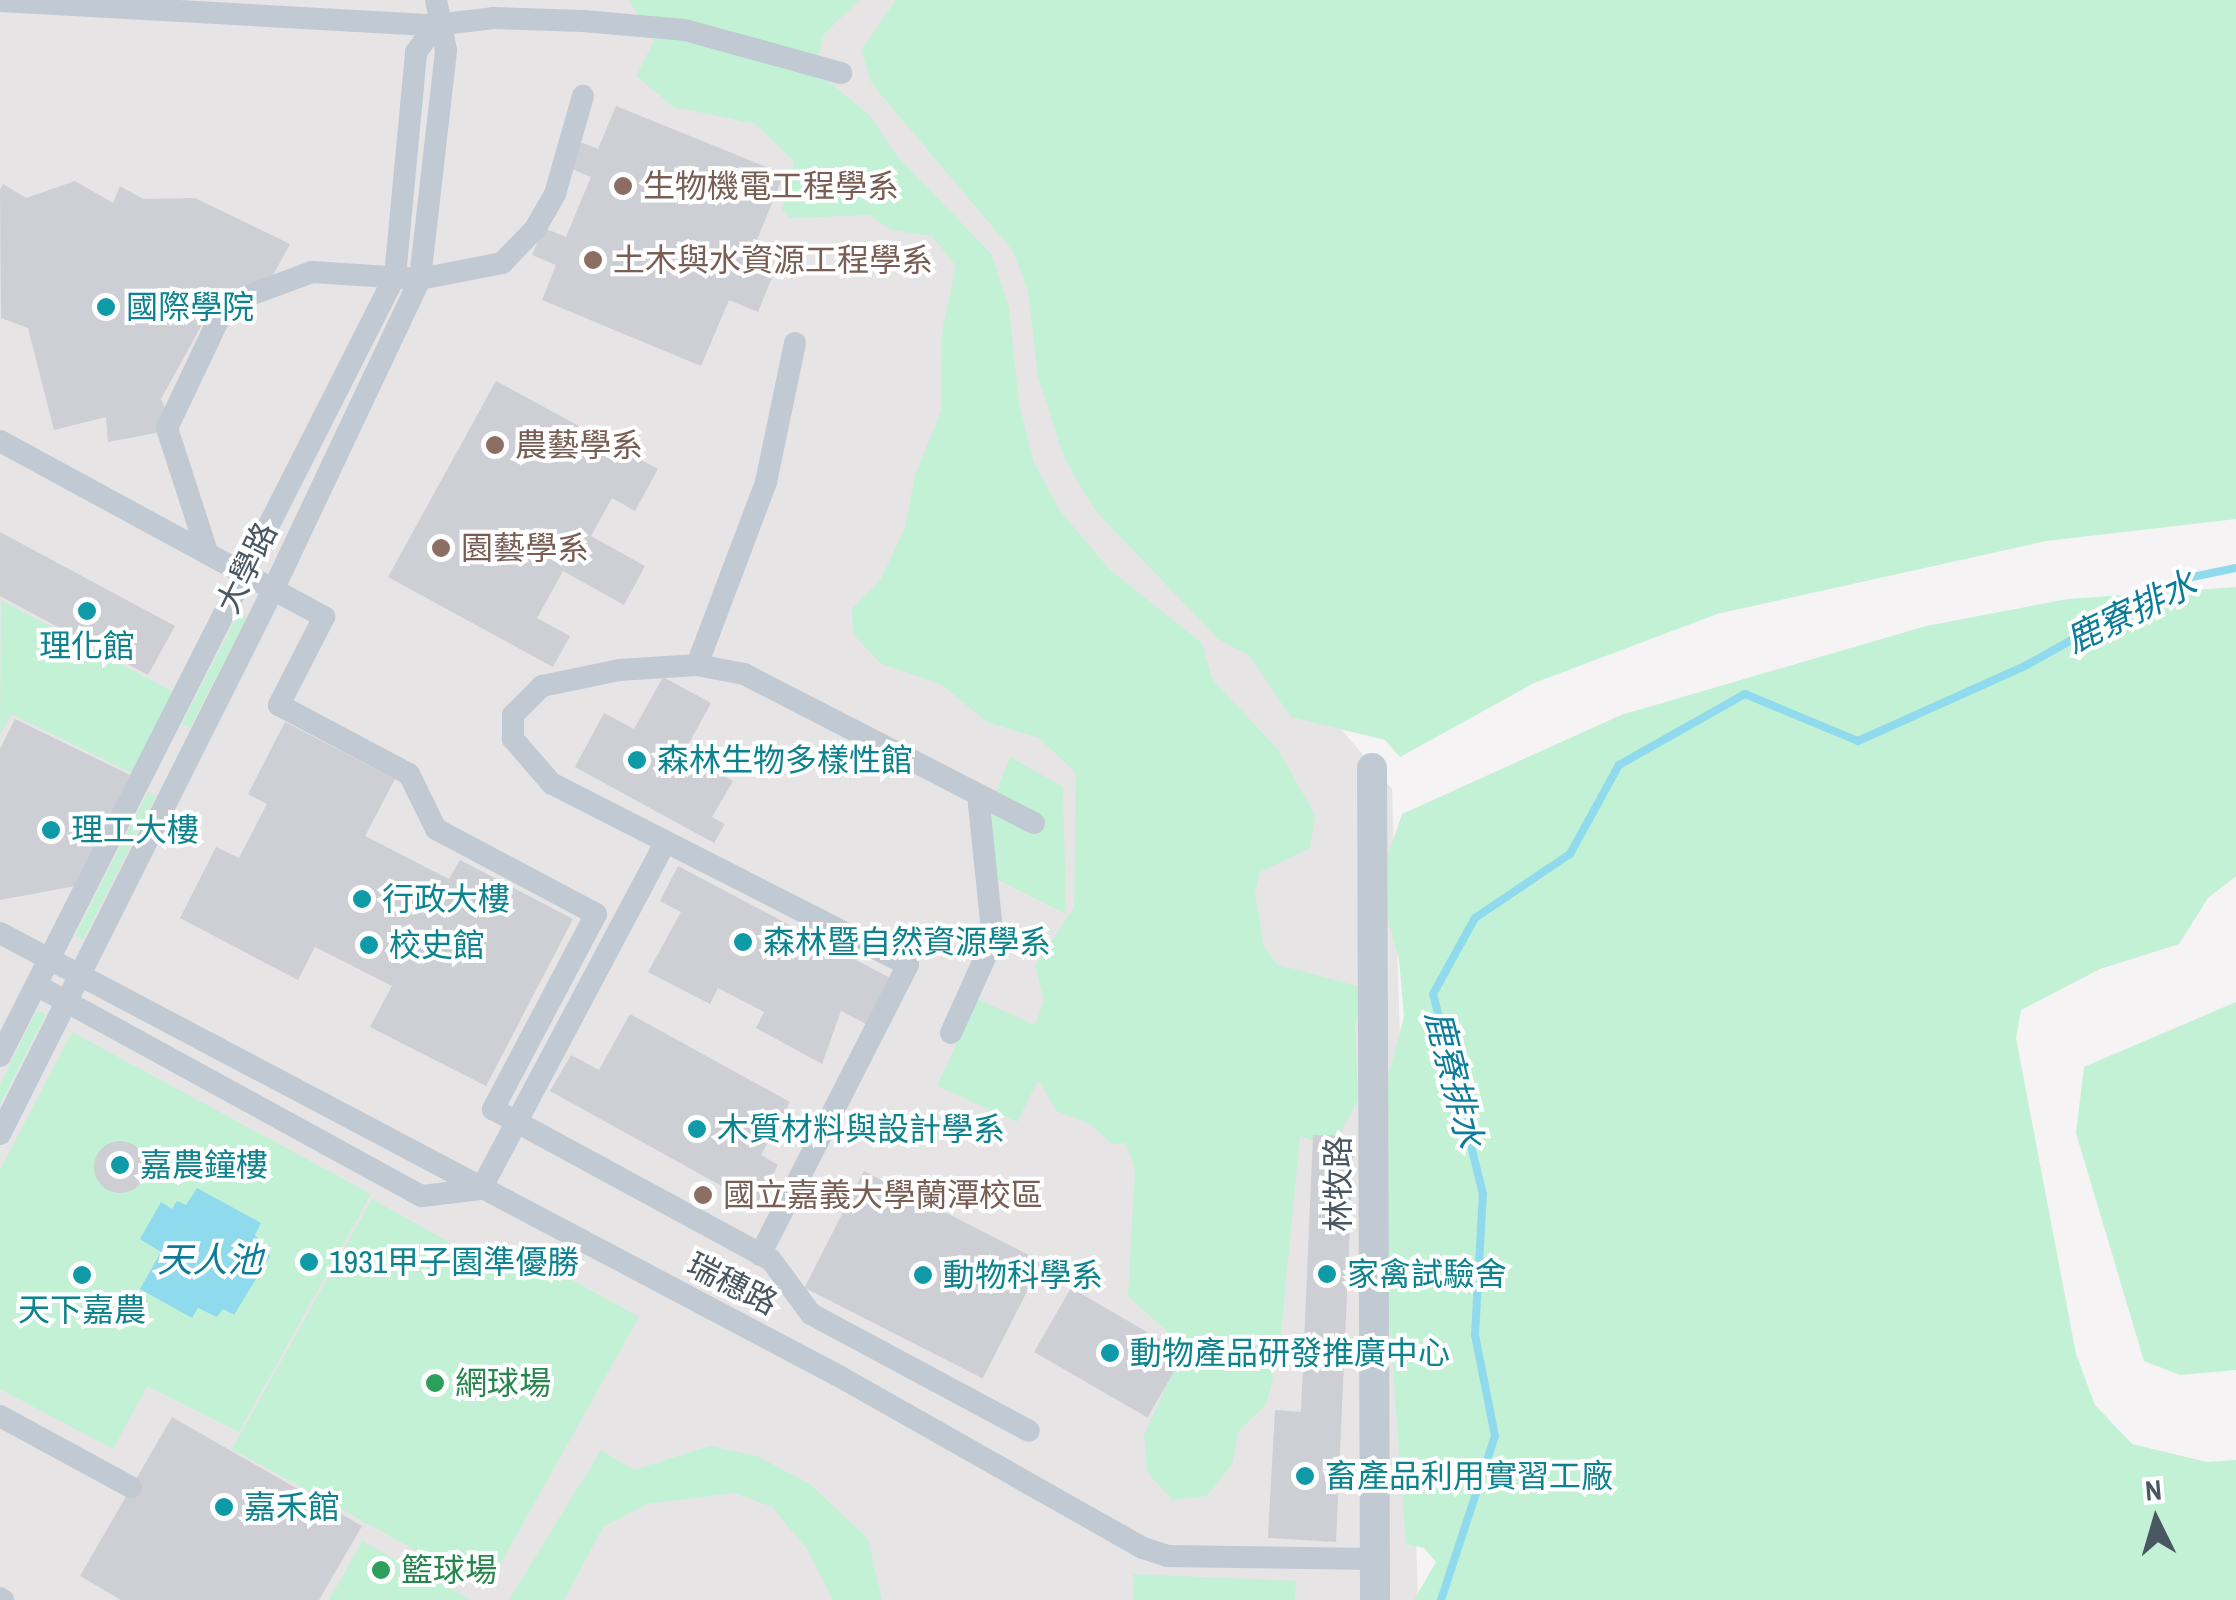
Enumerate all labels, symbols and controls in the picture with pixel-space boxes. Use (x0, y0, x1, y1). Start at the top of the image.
place label: 生物機電工程學系 (643, 167, 899, 205)
marker: 生物機電工程學系 (612, 175, 634, 197)
place label: 土木與水資源工程學系 (613, 241, 933, 279)
marker: 土木與水資源工程學系 (582, 249, 604, 271)
place label: 國際學院 (126, 288, 254, 326)
marker: 國際學院 (95, 296, 117, 318)
place label: 農藝學系 (515, 426, 643, 464)
marker: 農藝學系 (484, 434, 506, 456)
street label: 大學路 (209, 516, 285, 620)
place label: 園藝學系 (461, 529, 589, 567)
marker: 園藝學系 (430, 537, 452, 559)
water label: 鹿寮排水 (2059, 562, 2203, 662)
marker: 理化館 (76, 600, 98, 622)
place label: 理化館 (39, 627, 135, 665)
place label: 森林生物多樣性館 (657, 741, 913, 779)
marker: 森林生物多樣性館 (626, 749, 648, 771)
place label: 理工大樓 (71, 811, 199, 849)
marker: 理工大樓 (40, 819, 62, 841)
place label: 行政大樓 (382, 880, 510, 918)
marker: 行政大樓 (351, 888, 373, 910)
place label: 森林暨自然資源學系 (763, 923, 1051, 961)
place label: 校史館 (389, 926, 485, 964)
marker: 森林暨自然資源學系 (732, 931, 754, 953)
marker: 校史館 (358, 934, 380, 956)
water label: 鹿寮排水 (1417, 1006, 1491, 1152)
place label: 木質材料與設計學系 (717, 1110, 1005, 1148)
marker: 木質材料與設計學系 (686, 1118, 708, 1140)
street label: 林牧路 (1319, 1136, 1357, 1232)
place label: 嘉農鐘樓 (140, 1146, 268, 1184)
marker: 嘉農鐘樓 (109, 1154, 131, 1176)
place label: 國立嘉義大學蘭潭校區 (723, 1176, 1043, 1214)
marker: 國立嘉義大學蘭潭校區 (692, 1184, 714, 1206)
water label: 天人池 (158, 1239, 262, 1281)
place label: 1931甲子園準優勝 (329, 1243, 579, 1281)
street label: 瑞穗路 (681, 1245, 783, 1323)
marker: 1931甲子園準優勝 (298, 1251, 320, 1273)
place label: 家禽試驗舍 (1347, 1255, 1507, 1293)
place label: 動物科學系 (943, 1256, 1103, 1294)
marker: 家禽試驗舍 (1316, 1263, 1338, 1285)
marker: 天下嘉農 (71, 1264, 93, 1286)
marker: 動物科學系 (912, 1264, 934, 1286)
place label: 天下嘉農 (18, 1291, 146, 1329)
place label: 動物產品研發推廣中心 (1130, 1334, 1450, 1372)
marker: 動物產品研發推廣中心 (1099, 1342, 1121, 1364)
place label: 網球場 (455, 1364, 551, 1402)
marker: 網球場 (424, 1372, 446, 1394)
place label: 畜產品利用實習工廠 (1325, 1457, 1613, 1495)
marker: 畜產品利用實習工廠 (1294, 1465, 1316, 1487)
north arrow (2106, 1470, 2206, 1570)
text: N (2143, 1470, 2163, 1510)
place label: 嘉禾館 (244, 1488, 340, 1526)
marker: 嘉禾館 (213, 1496, 235, 1518)
place label: 籃球場 (401, 1551, 497, 1589)
marker: 籃球場 (370, 1559, 392, 1581)

